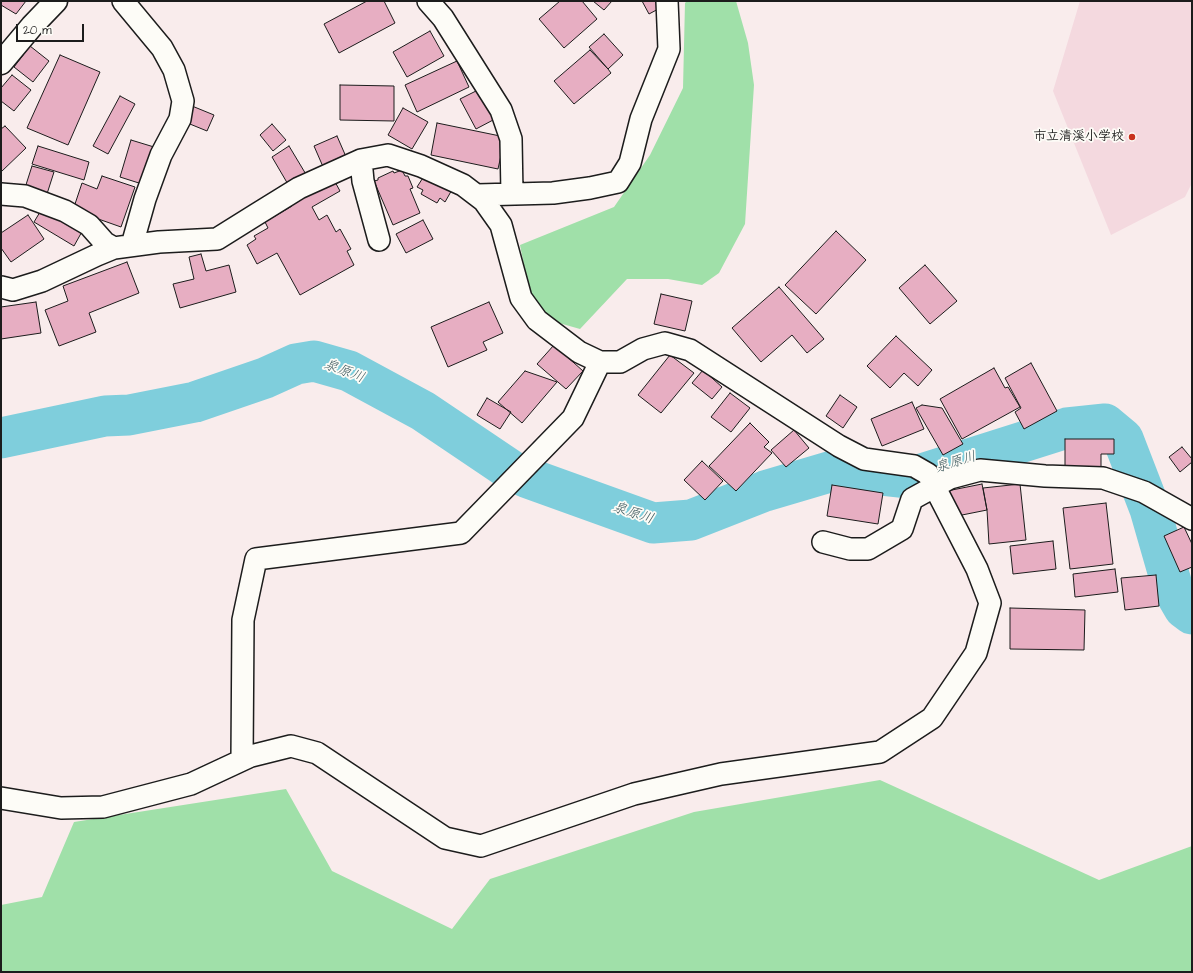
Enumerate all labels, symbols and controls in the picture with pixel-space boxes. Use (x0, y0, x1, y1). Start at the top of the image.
scale bar (18, 16, 86, 42)
text: 20 m (23, 22, 52, 39)
place label: 市立清溪小学校 (1033, 129, 1124, 145)
marker: 市立清溪小学校 (1127, 132, 1137, 142)
water label: 泉原川 (321, 357, 367, 387)
water label: 泉原川 (933, 449, 979, 477)
water label: 泉原川 (610, 500, 656, 528)

